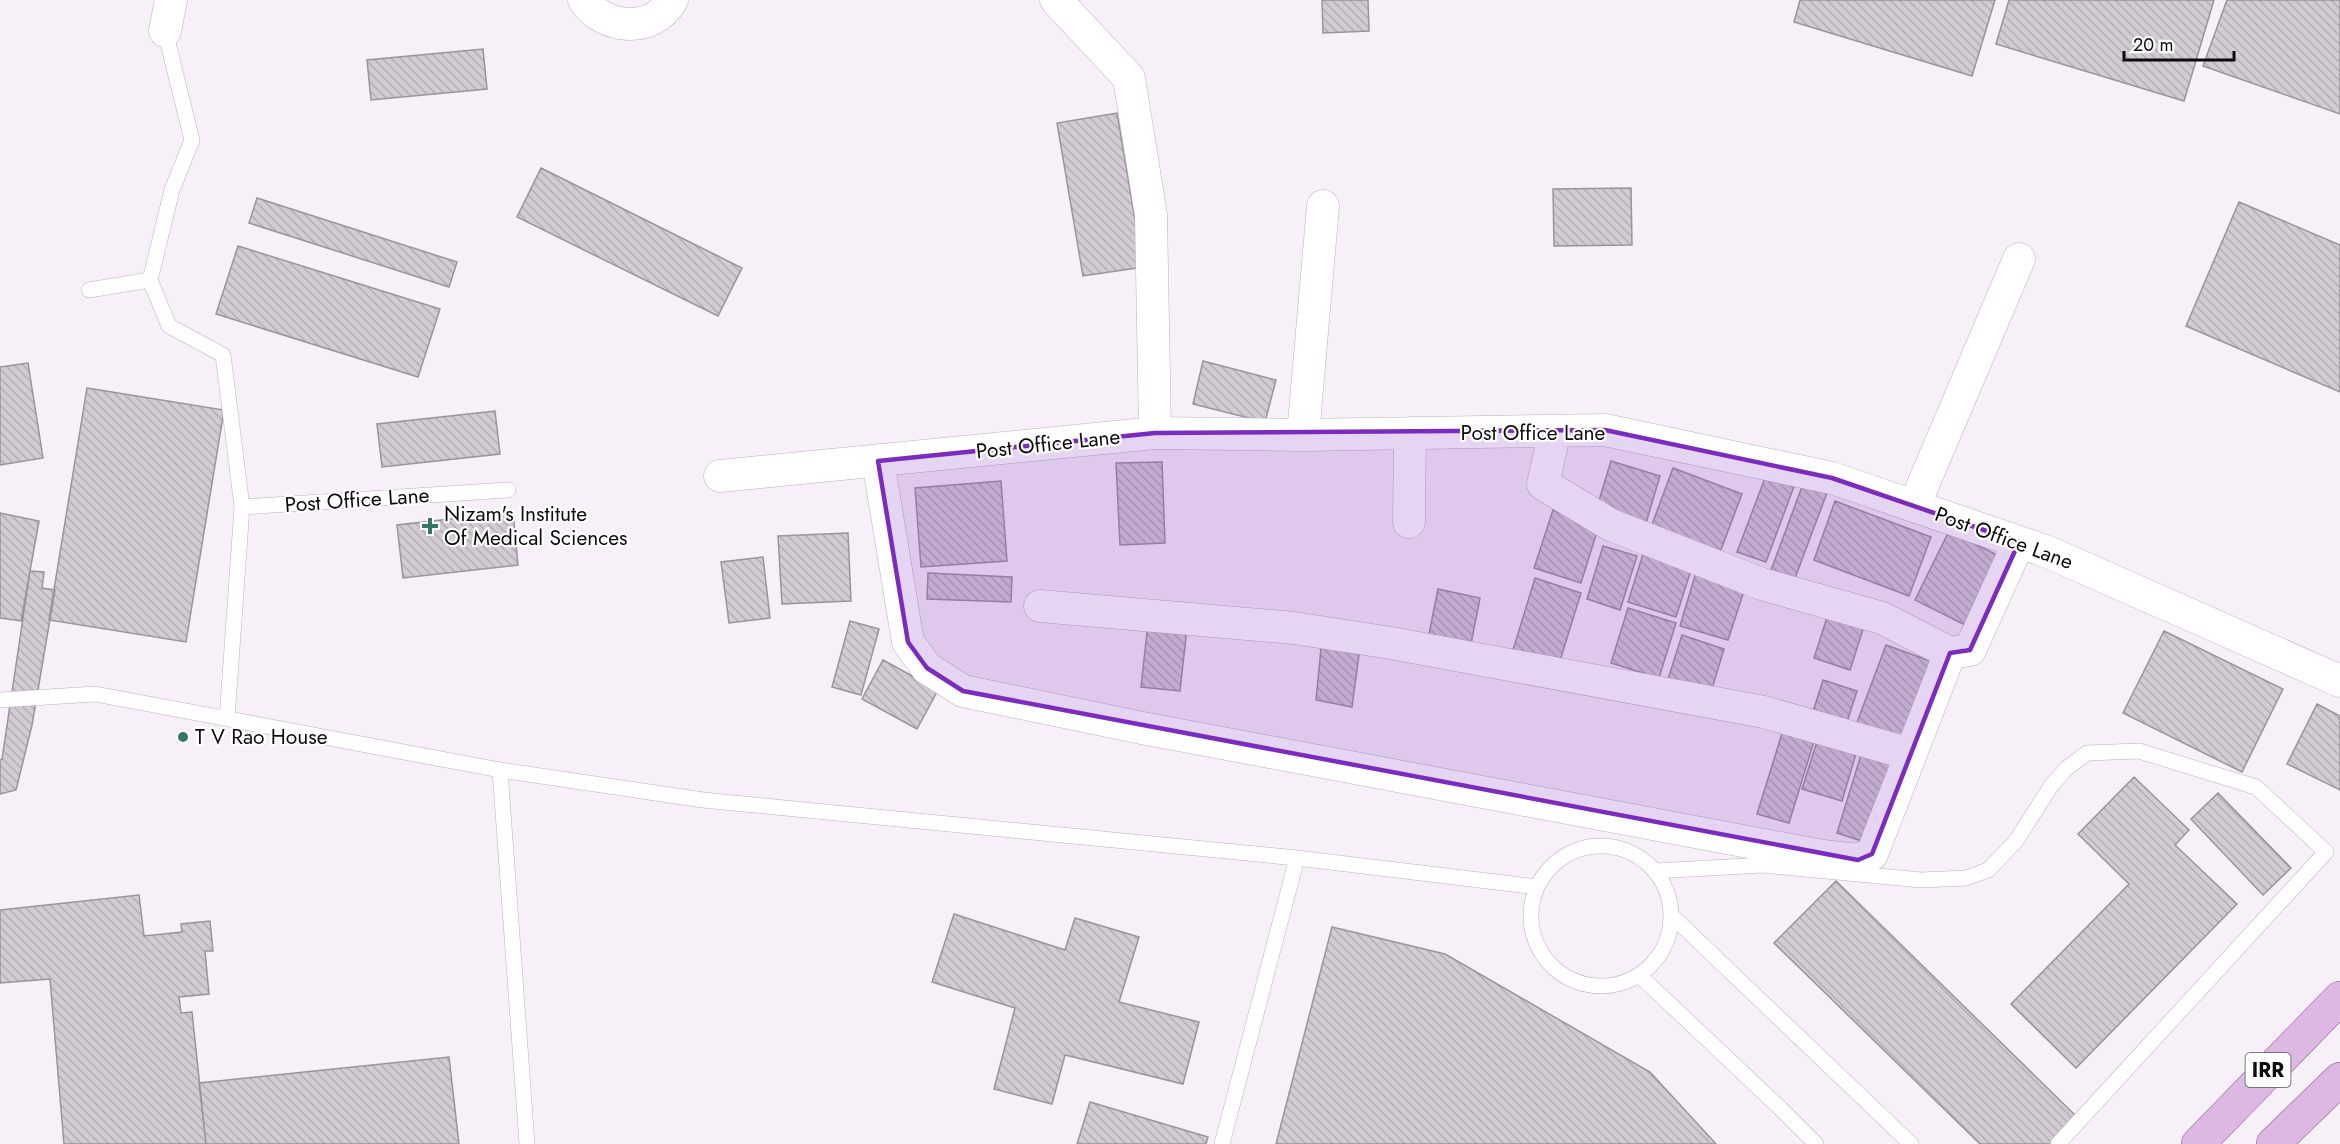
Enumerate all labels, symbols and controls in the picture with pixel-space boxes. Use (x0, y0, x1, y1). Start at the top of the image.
scale bar (2124, 24, 2234, 62)
text: 20 m (2133, 32, 2173, 58)
street label: Post Office Lane (1461, 418, 1606, 448)
street label: Post Office Lane (974, 421, 1122, 466)
street label: Post Office Lane (284, 480, 430, 520)
place label: Nizam's Institute Of Medical Sciences (444, 499, 628, 553)
street label: Post Office Lane (1931, 499, 2077, 577)
marker: Nizam's Institute Of Medical Sciences (421, 517, 439, 535)
place label: T V Rao House (195, 722, 328, 752)
marker: T V Rao House (176, 730, 190, 744)
road number: IRR (2246, 1053, 2290, 1087)

